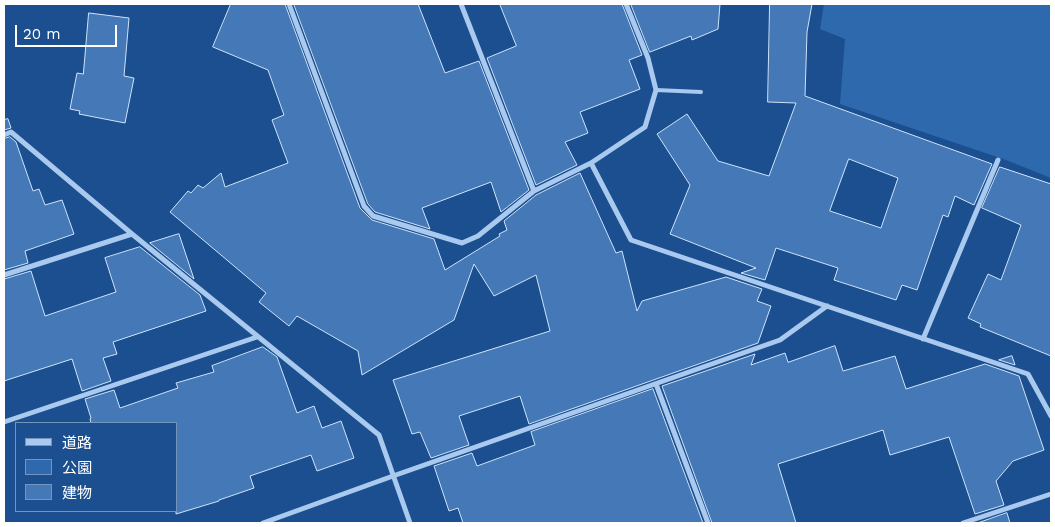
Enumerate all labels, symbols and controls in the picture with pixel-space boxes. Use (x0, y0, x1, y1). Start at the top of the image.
scale bar (18, 15, 120, 47)
text: 20 m (23, 25, 61, 43)
legend (15, 422, 178, 512)
text: 道路 (62, 434, 92, 452)
text: 公園 (62, 459, 92, 477)
text: 建物 (62, 484, 92, 502)

